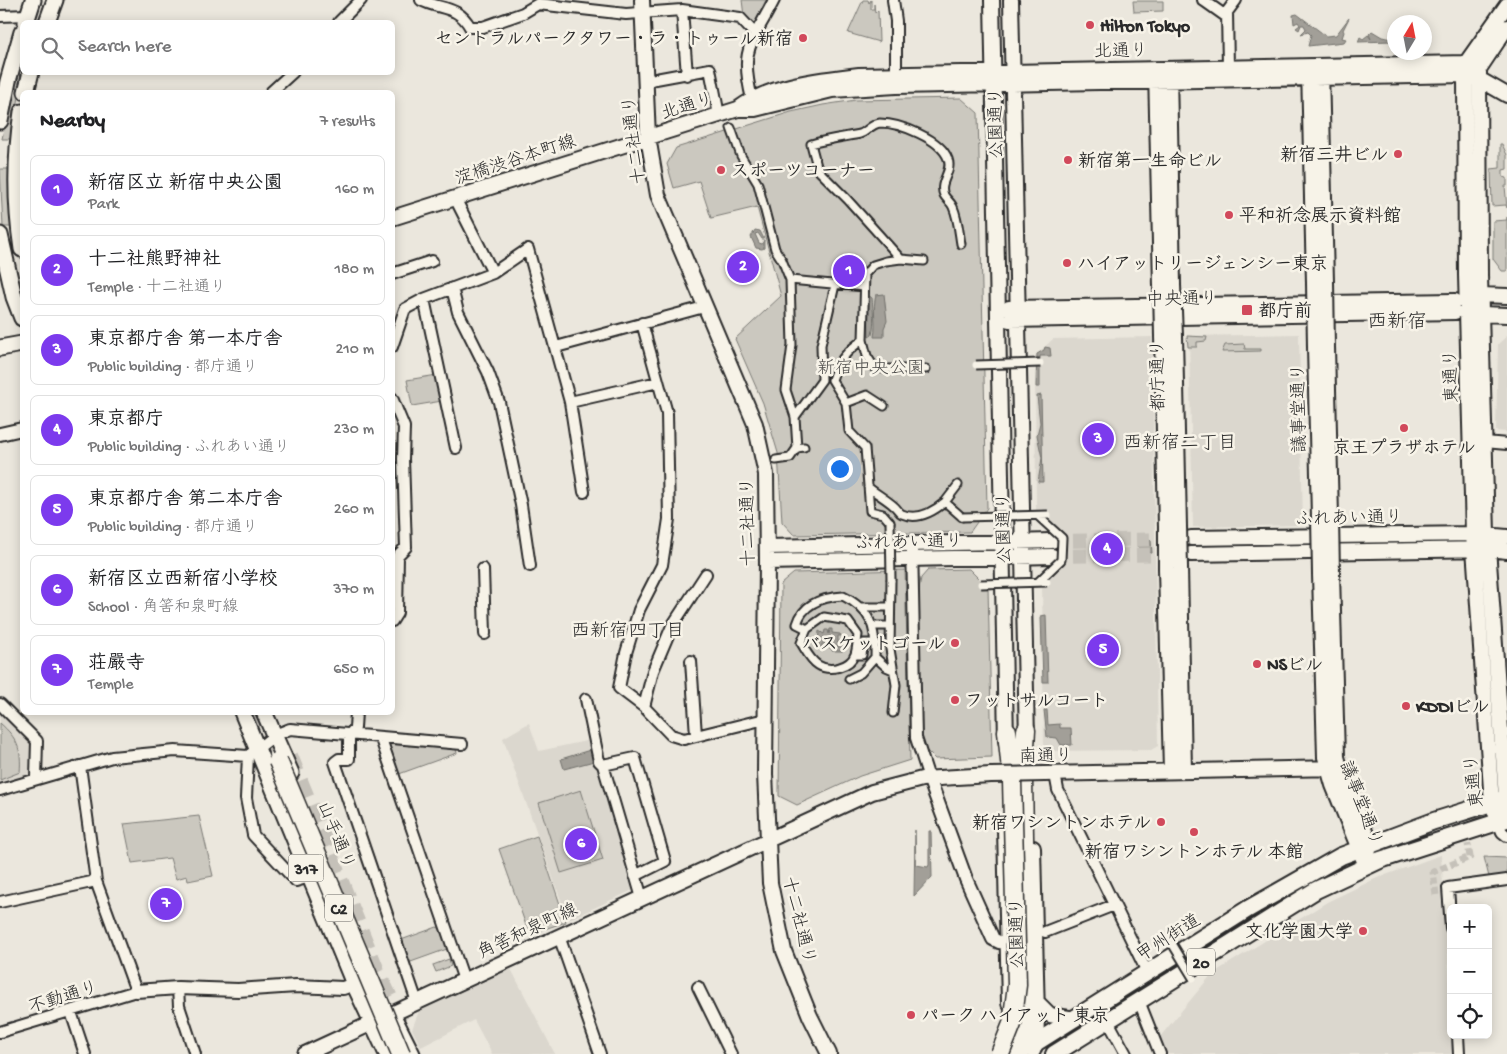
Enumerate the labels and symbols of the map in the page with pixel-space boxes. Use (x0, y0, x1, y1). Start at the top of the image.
north arrow (1387, 15, 1432, 60)
place label: Hilton Tokyo (1100, 17, 1191, 38)
marker: Hilton Tokyo (1084, 19, 1096, 31)
place label: セントラルパークタワー・ラ・トゥール新宿 (435, 29, 793, 51)
marker: セントラルパークタワー・ラ・トゥール新宿 (797, 32, 809, 44)
street label: 北通り (1094, 42, 1148, 63)
street label: 公園通り (986, 87, 1009, 159)
street label: 北通り (659, 89, 717, 125)
street label: 十二社通り (619, 94, 651, 186)
street label: 淀橋渋谷本町線 (452, 131, 579, 191)
place label: 新宿三井ビル (1280, 145, 1388, 167)
marker: 新宿三井ビル (1392, 148, 1404, 160)
place label: 新宿第一生命ビル (1078, 151, 1222, 173)
marker: 新宿第一生命ビル (1062, 154, 1074, 166)
place label: スポーツコーナー (731, 162, 875, 183)
marker: スポーツコーナー (715, 164, 727, 176)
place label: 平和祈念展示資料館 (1239, 205, 1401, 228)
marker: 平和祈念展示資料館 (1223, 209, 1235, 221)
pin: 2 (727, 248, 759, 286)
pin: 1 (833, 252, 865, 290)
place label: ハイアットリージェンシー東京 (1077, 254, 1328, 276)
marker: ハイアットリージェンシー東京 (1061, 257, 1073, 269)
street label: 中央通り (1146, 288, 1218, 312)
place label: 都庁前 (1258, 301, 1312, 323)
marker: 都庁前 (1240, 303, 1254, 317)
district label: 西新宿 (1367, 311, 1427, 335)
street label: 都庁通り (1147, 339, 1171, 411)
street label: 東通り (1440, 349, 1464, 403)
park label: 新宿中央公園 (817, 358, 925, 380)
street label: 議事堂通り (1288, 363, 1312, 453)
pin: 3 (1082, 420, 1114, 458)
marker: 京王プラザホテル (1398, 422, 1410, 434)
district label: 西新宿二丁目 (1123, 432, 1237, 456)
place label: 京王プラザホテル (1333, 438, 1475, 460)
your location (827, 456, 853, 482)
street label: 十二社通り (737, 477, 761, 567)
street label: 公園通り (994, 492, 1017, 564)
street label: ふれあい通り (1295, 507, 1403, 531)
pin: 4 (1091, 530, 1123, 568)
street label: ふれあい通り (855, 531, 963, 555)
district label: 西新宿四丁目 (571, 620, 685, 644)
pin: 5 (1087, 631, 1119, 669)
place label: バスケットゴール (802, 635, 945, 656)
marker: バスケットゴール (949, 637, 961, 649)
place label: NSビル (1267, 656, 1323, 677)
marker: NSビル (1251, 658, 1263, 670)
place label: フットサルコート (965, 692, 1108, 713)
marker: フットサルコート (949, 694, 961, 706)
place label: KDDIビル (1415, 698, 1489, 719)
marker: KDDIビル (1400, 700, 1412, 712)
street label: 南通り (1019, 746, 1073, 768)
street label: 東通り (1461, 753, 1489, 809)
street label: 議事堂通り (1334, 758, 1387, 850)
street label: 山手通り (311, 798, 359, 873)
place label: 新宿ワシントンホテル (972, 813, 1151, 835)
marker: 新宿ワシントンホテル (1155, 816, 1167, 828)
pin: 6 (565, 825, 597, 863)
marker: 新宿ワシントンホテル 本館 (1188, 826, 1200, 838)
place label: 新宿ワシントンホテル 本館 (1084, 842, 1304, 864)
road number: 317 (288, 854, 324, 881)
street label: 十二社通り (776, 874, 820, 967)
pin: 7 (150, 885, 182, 923)
road number: C2 (325, 894, 353, 921)
street label: 公園通り (1007, 897, 1030, 969)
street label: 角筈和泉町線 (474, 899, 581, 965)
street label: 甲州街道 (1133, 910, 1205, 968)
place label: 文化学園大学 (1245, 922, 1353, 944)
marker: 文化学園大学 (1357, 925, 1369, 937)
road number: 20 (1187, 949, 1215, 976)
street label: 不動通り (26, 977, 101, 1019)
place label: パーク ハイアット 東京 (921, 1006, 1110, 1028)
marker: パーク ハイアット 東京 (905, 1009, 917, 1021)

